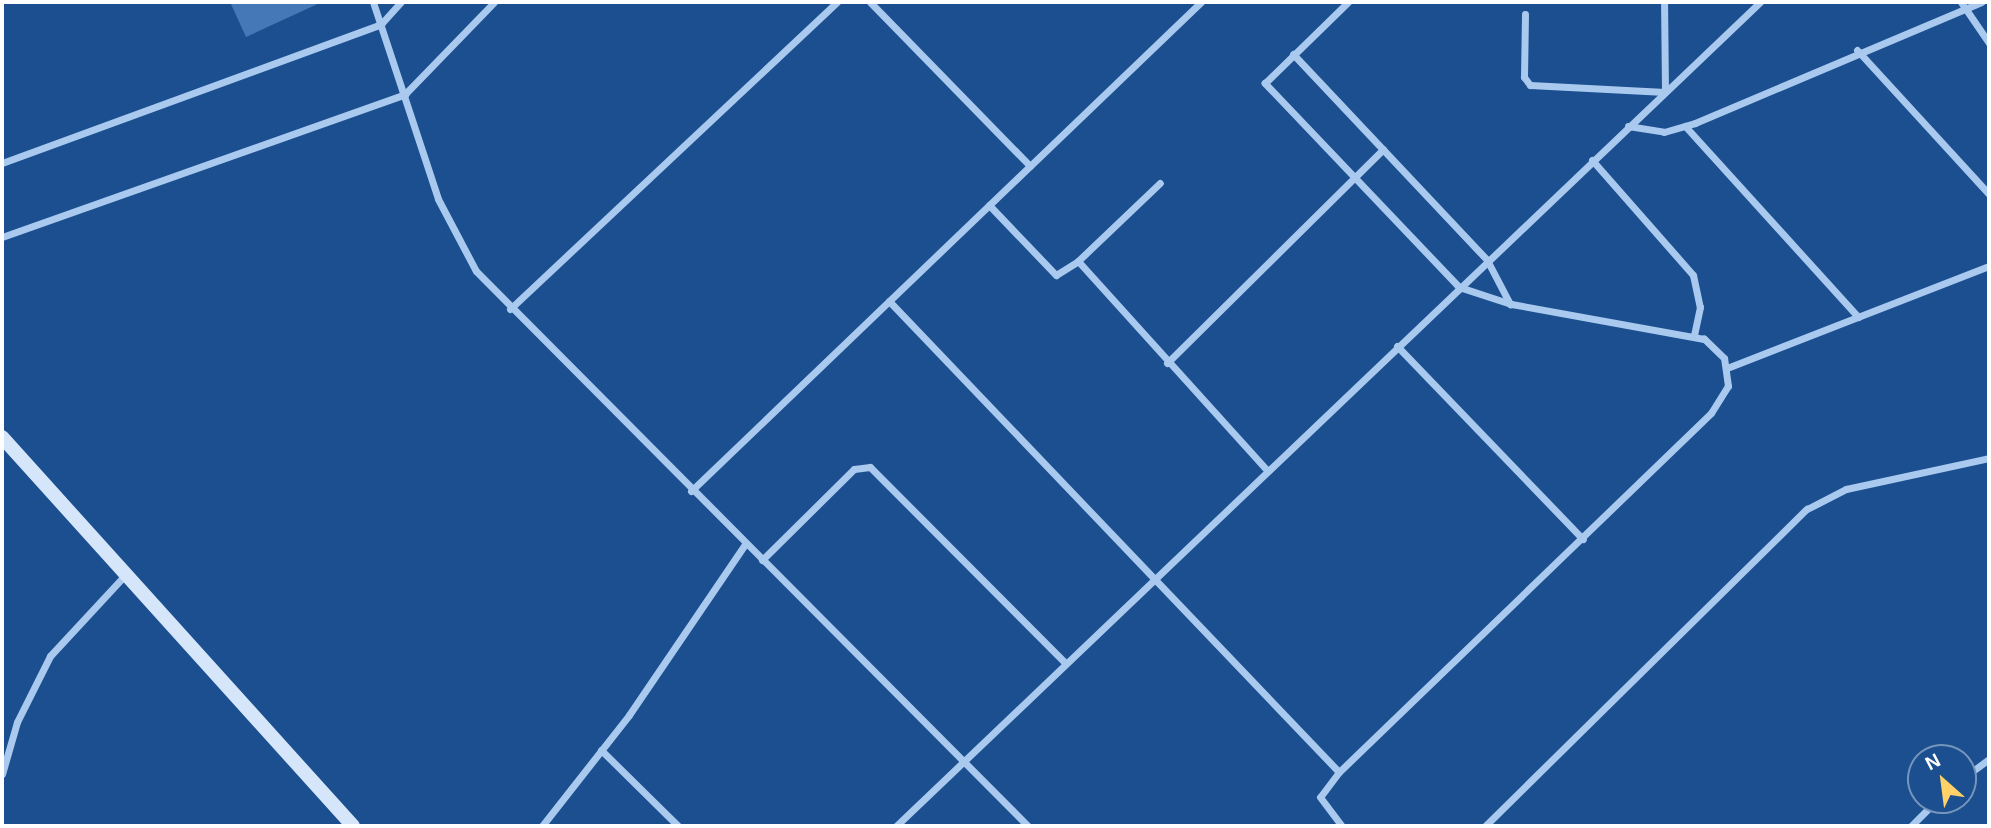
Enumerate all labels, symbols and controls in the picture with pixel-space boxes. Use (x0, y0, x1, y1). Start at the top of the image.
north arrow (1907, 744, 1977, 814)
text: N (1922, 749, 1944, 774)

